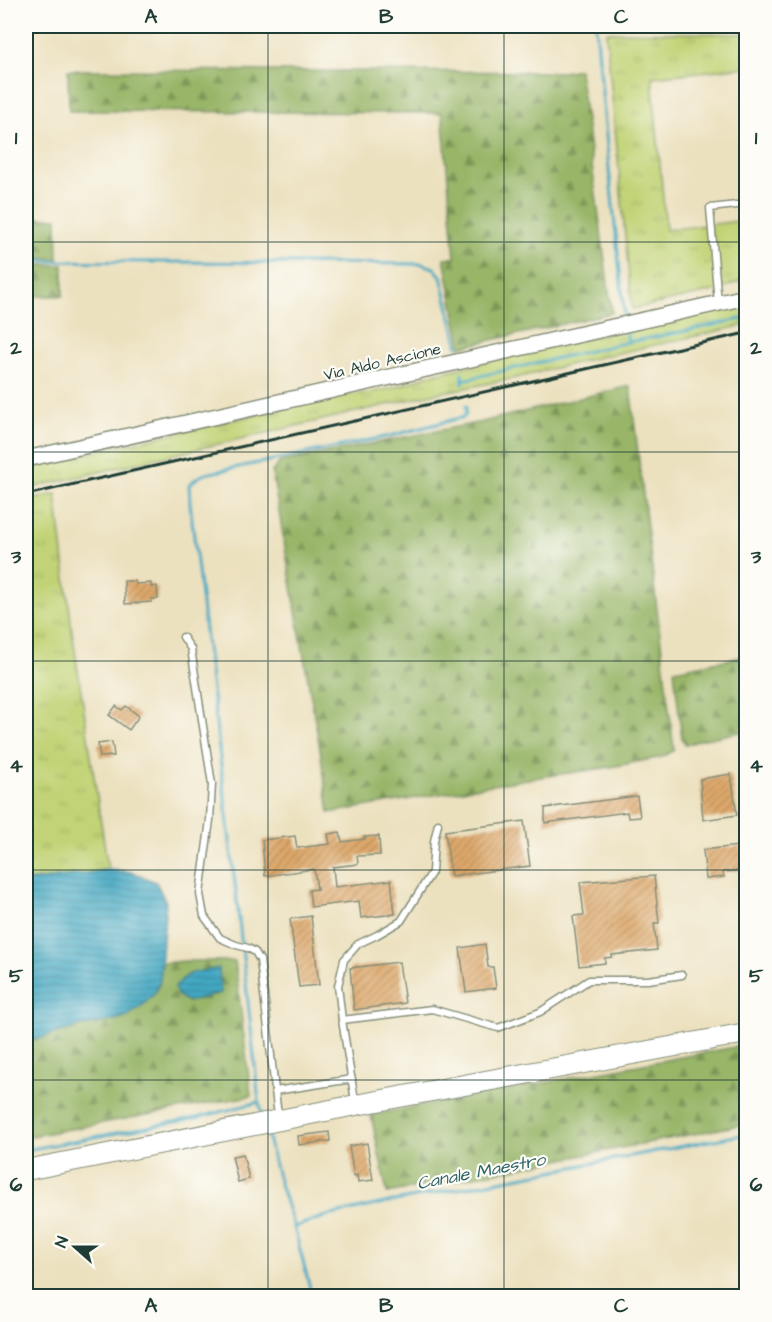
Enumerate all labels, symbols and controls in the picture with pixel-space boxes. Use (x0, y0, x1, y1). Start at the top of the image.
text: A (145, 3, 158, 31)
text: B (379, 3, 394, 31)
text: C (614, 3, 629, 31)
text: 1 (15, 124, 18, 152)
text: 1 (755, 124, 758, 152)
text: 2 (9, 334, 22, 362)
text: 2 (749, 334, 762, 362)
street label: Via Aldo Ascione (321, 338, 443, 386)
text: 3 (10, 543, 22, 571)
text: 3 (750, 543, 762, 571)
text: 4 (9, 752, 23, 780)
text: 4 (749, 752, 763, 780)
text: 5 (9, 962, 24, 990)
text: 5 (749, 962, 764, 990)
water label: Canale Maestro (415, 1146, 549, 1196)
text: 6 (10, 1171, 23, 1199)
text: 6 (750, 1171, 763, 1199)
north arrow (45, 1217, 105, 1277)
text: N (50, 1233, 74, 1251)
text: A (145, 1292, 158, 1320)
text: B (379, 1292, 394, 1320)
text: C (614, 1292, 629, 1320)

